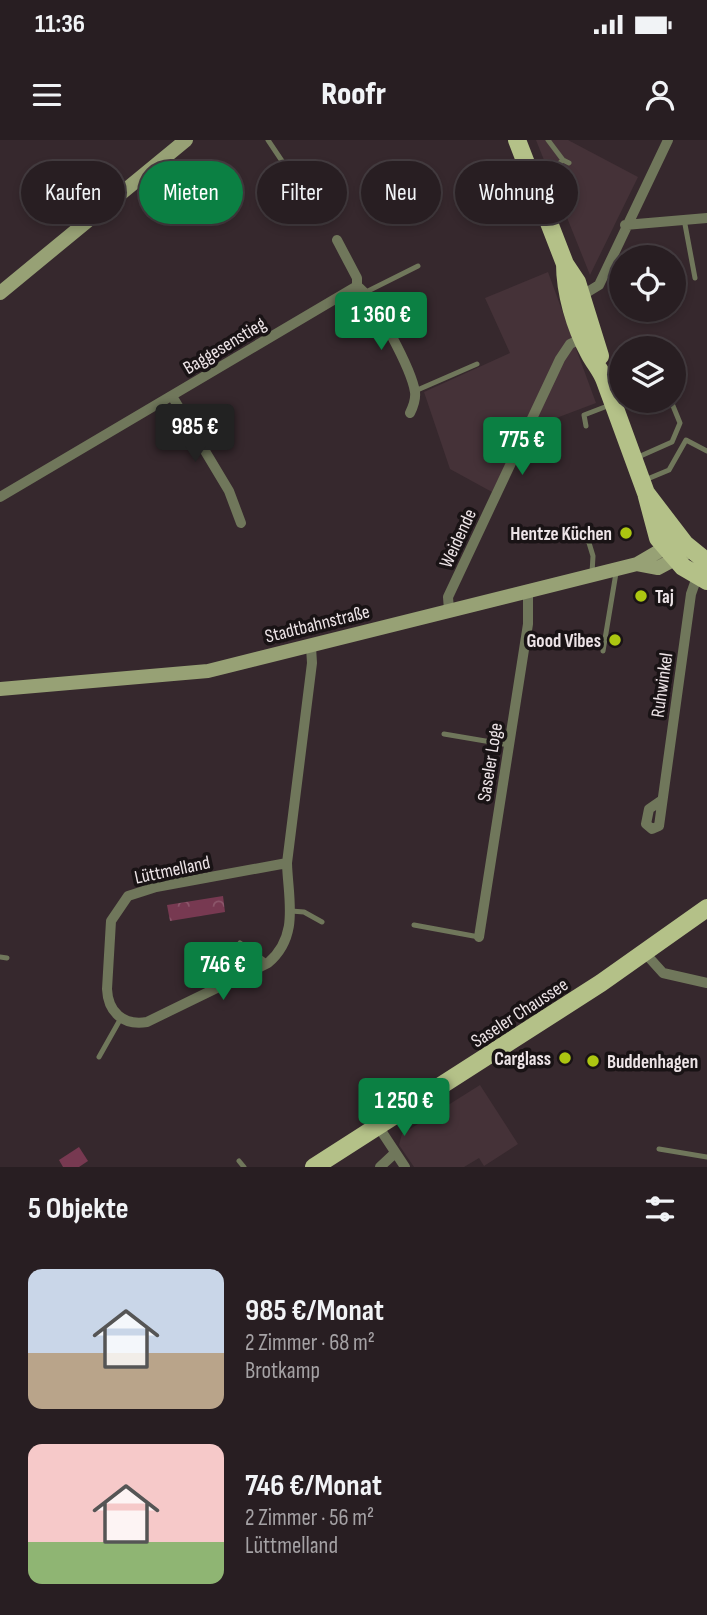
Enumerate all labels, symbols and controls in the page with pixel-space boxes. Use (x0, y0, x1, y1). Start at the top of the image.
text: 11:36 (35, 9, 85, 40)
text: Roofr (321, 75, 386, 114)
icon: menu (28, 76, 66, 114)
icon: person (641, 76, 679, 114)
chip: Kaufen (21, 161, 125, 224)
chip: Mieten (139, 161, 243, 224)
chip: Filter (257, 161, 347, 224)
chip: Neu (361, 161, 441, 224)
chip: Wohnung (455, 161, 578, 224)
map controls (609, 245, 686, 413)
button: locate (609, 245, 686, 322)
pin: 1 360 € (316, 292, 446, 352)
text: 1 360 € (351, 301, 411, 329)
street label: Baggesenstieg (179, 312, 271, 380)
button: layers (609, 336, 686, 413)
pin: 985 € (146, 404, 244, 464)
text: 985 € (171, 413, 219, 441)
pin: 775 € (473, 418, 571, 477)
text: 775 € (499, 426, 545, 454)
street label: Weidende (435, 505, 482, 572)
place label: Hentze Küchen (510, 523, 612, 546)
marker: Hentze Küchen (618, 525, 634, 541)
place label: Taj (655, 586, 674, 609)
marker: Taj (633, 588, 649, 604)
street label: Stadtbahnstraße (263, 600, 372, 649)
place label: Good Vibes (526, 630, 601, 653)
marker: Good Vibes (607, 632, 623, 648)
street label: Ruhwinkel (647, 651, 678, 719)
street label: Saseler Loge (473, 721, 508, 803)
street label: Lüttmelland (132, 851, 212, 890)
pin: 746 € (174, 942, 272, 1002)
text: 746 € (200, 951, 246, 979)
street label: Saseler Chaussee (467, 973, 573, 1053)
place label: Carglass (494, 1048, 551, 1071)
marker: Carglass (557, 1050, 573, 1066)
place label: Buddenhagen (607, 1051, 698, 1074)
marker: Buddenhagen (585, 1053, 601, 1069)
pin: 1 250 € (339, 1079, 469, 1138)
text: 1 250 € (374, 1087, 434, 1115)
icon: filters (641, 1190, 679, 1228)
text: 5 Objekte (28, 1191, 129, 1227)
text: 985 €/Monat (245, 1293, 384, 1329)
icon: home (84, 1297, 168, 1381)
text: 2 Zimmer · 68 m² (245, 1329, 375, 1357)
text: Brotkamp (245, 1357, 320, 1385)
text: 746 €/Monat (245, 1468, 382, 1504)
icon: home (84, 1472, 168, 1556)
text: 2 Zimmer · 56 m² (245, 1504, 374, 1532)
text: Lüttmelland (245, 1532, 338, 1560)

